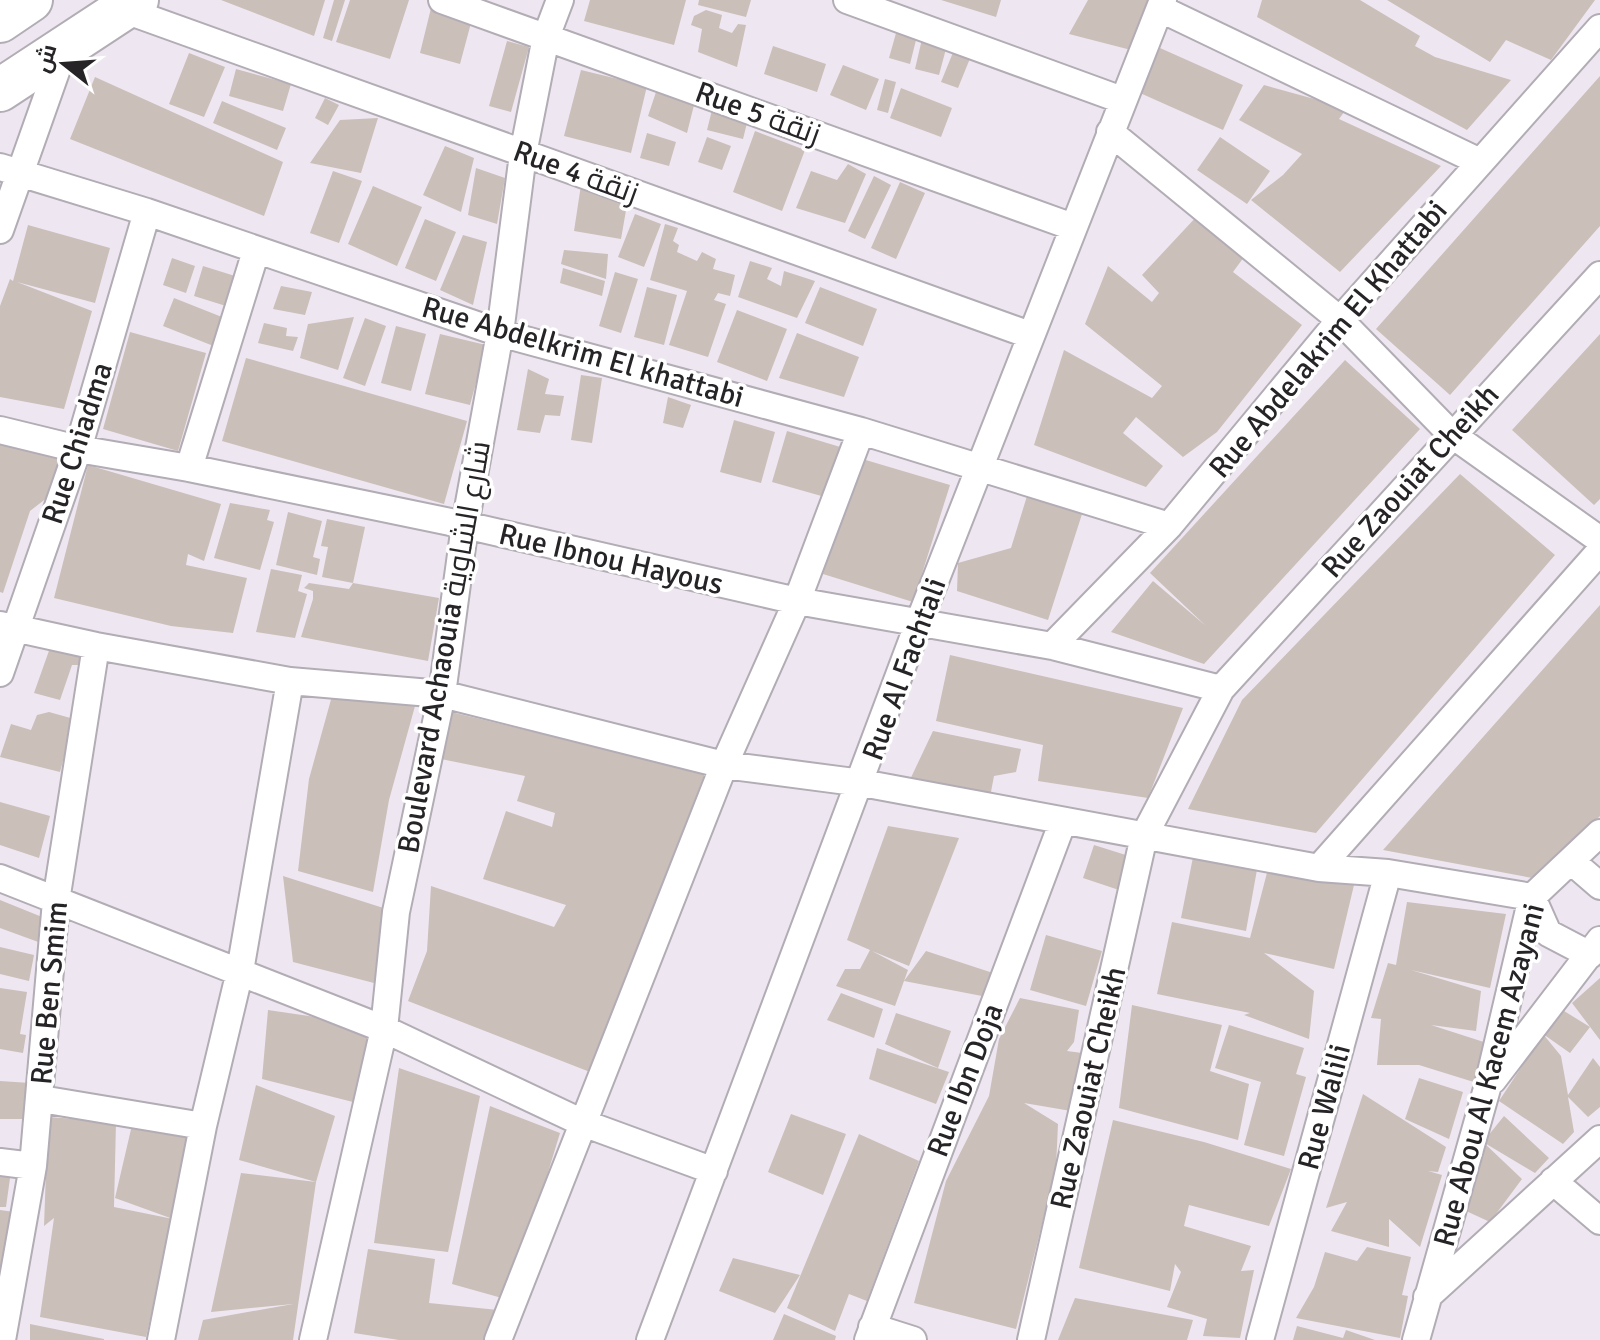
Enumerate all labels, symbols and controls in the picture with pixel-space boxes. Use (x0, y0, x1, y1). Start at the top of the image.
north arrow (24, 24, 104, 104)
text: ش (28, 41, 62, 76)
street label: Rue 5 زنقة (690, 74, 825, 153)
street label: Rue 4 زنقة (508, 133, 643, 212)
street label: Rue Abdelakrim El Khattabi (1201, 193, 1455, 486)
street label: Rue Abdelkrim El khattabi (418, 289, 748, 416)
street label: Rue Chiadma (34, 358, 121, 529)
street label: Rue Zaouiat Cheikh (1314, 377, 1507, 586)
street label: Boulevard Achaouia شارع الشاوية (390, 438, 500, 856)
street label: Rue Ibnou Hayous (495, 516, 727, 603)
street label: Rue Al Fachtali (854, 573, 955, 765)
street label: Rue Abou Al Kacem Azayani (1426, 899, 1553, 1251)
street label: Rue Ben Smim (23, 900, 76, 1086)
street label: Rue Zaouiat Cheikh (1043, 963, 1134, 1213)
street label: Rue Ibn Doja (919, 998, 1012, 1162)
street label: Rue Walili (1290, 1040, 1359, 1174)

